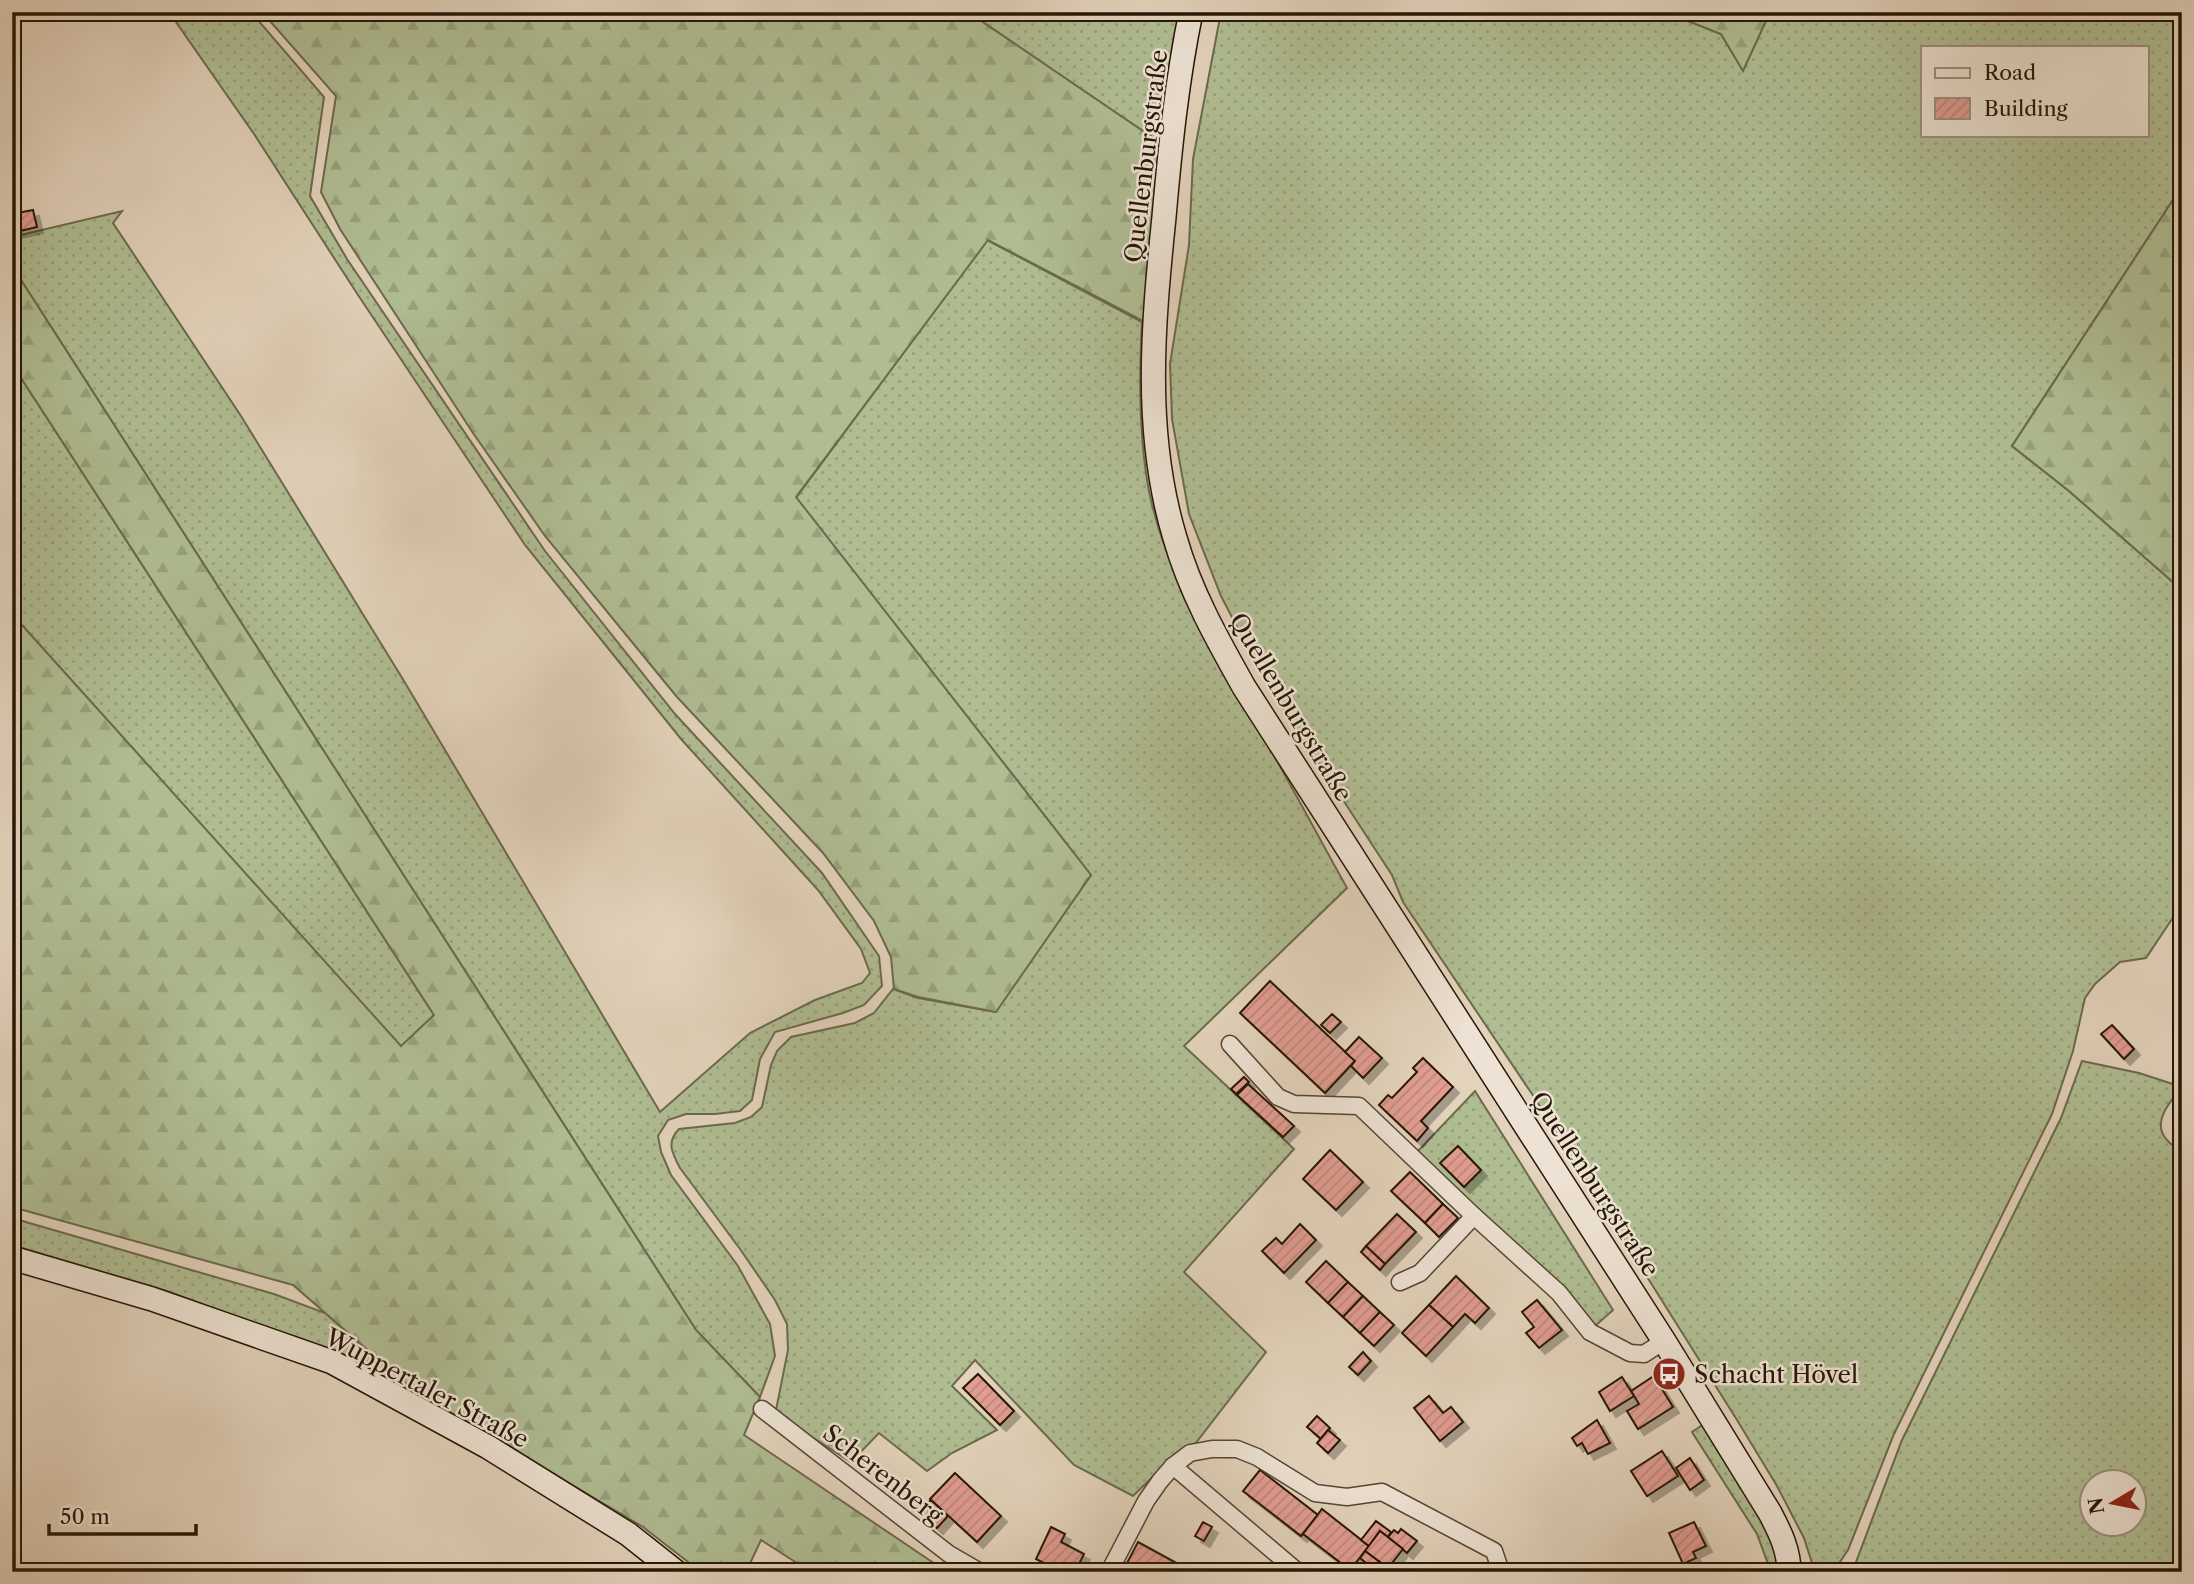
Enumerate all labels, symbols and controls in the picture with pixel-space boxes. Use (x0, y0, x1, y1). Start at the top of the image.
legend (1921, 46, 2148, 136)
street label: Quellenburgstraße (1119, 48, 1173, 264)
text: Road (1984, 60, 2036, 85)
text: Building (1984, 96, 2069, 121)
street label: Quellenburgstraße (1223, 608, 1359, 806)
street label: Quellenburgstraße (1524, 1086, 1666, 1282)
street label: Wuppertaler Straße (319, 1322, 534, 1454)
bus stop icon: Schacht Hövel (1650, 1355, 1688, 1393)
place label: Schacht Hövel (1694, 1360, 1858, 1389)
street label: Scherenberg (817, 1418, 949, 1530)
north arrow (2078, 1468, 2148, 1538)
scale bar (49, 1493, 196, 1537)
text: N (2084, 1496, 2110, 1516)
text: 50 m (60, 1504, 110, 1529)

